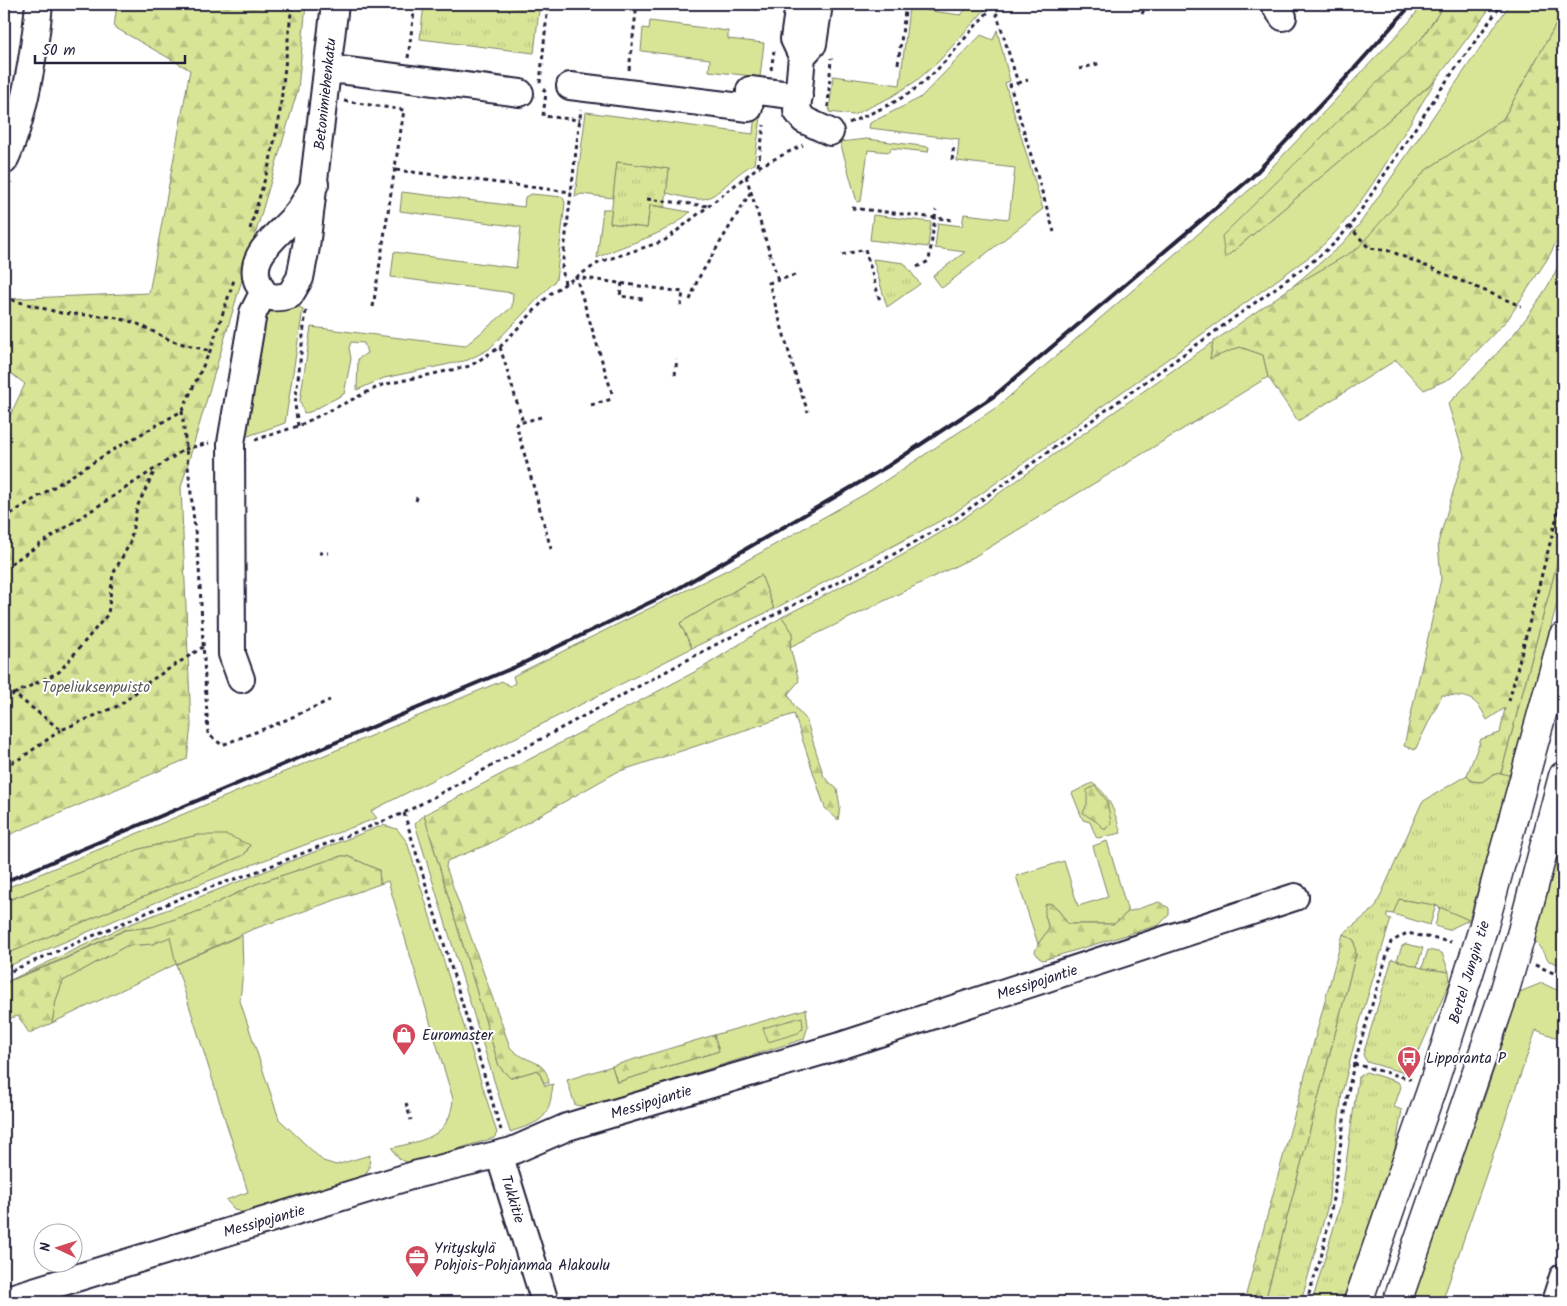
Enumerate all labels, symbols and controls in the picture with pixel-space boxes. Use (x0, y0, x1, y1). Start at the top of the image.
scale bar (35, 32, 185, 64)
street label: Betonimiehenkatu (308, 37, 344, 151)
text: 50 m (42, 39, 76, 63)
park label: Topeliuksenpuisto (42, 676, 150, 700)
street label: Bertel Jungin tie (1443, 918, 1497, 1027)
street label: Messipojantie (994, 959, 1081, 1007)
shop icon: Euromaster (391, 1022, 417, 1056)
place label: Euromaster (422, 1024, 494, 1048)
bus stop icon: Lipporanta P (1396, 1045, 1422, 1079)
place label: Lipporanta P (1426, 1047, 1507, 1071)
street label: Messipojantie (608, 1079, 695, 1127)
street label: Tukkitie (493, 1172, 531, 1226)
street label: Messipojantie (221, 1199, 308, 1245)
north arrow (32, 1224, 82, 1274)
place label: Yrityskylä Pohjois-Pohjanmaa Alakoulu (434, 1237, 610, 1278)
text: N (35, 1242, 57, 1252)
office icon: Yrityskylä Pohjois-Pohjanmaa Alakoulu (404, 1244, 430, 1278)

